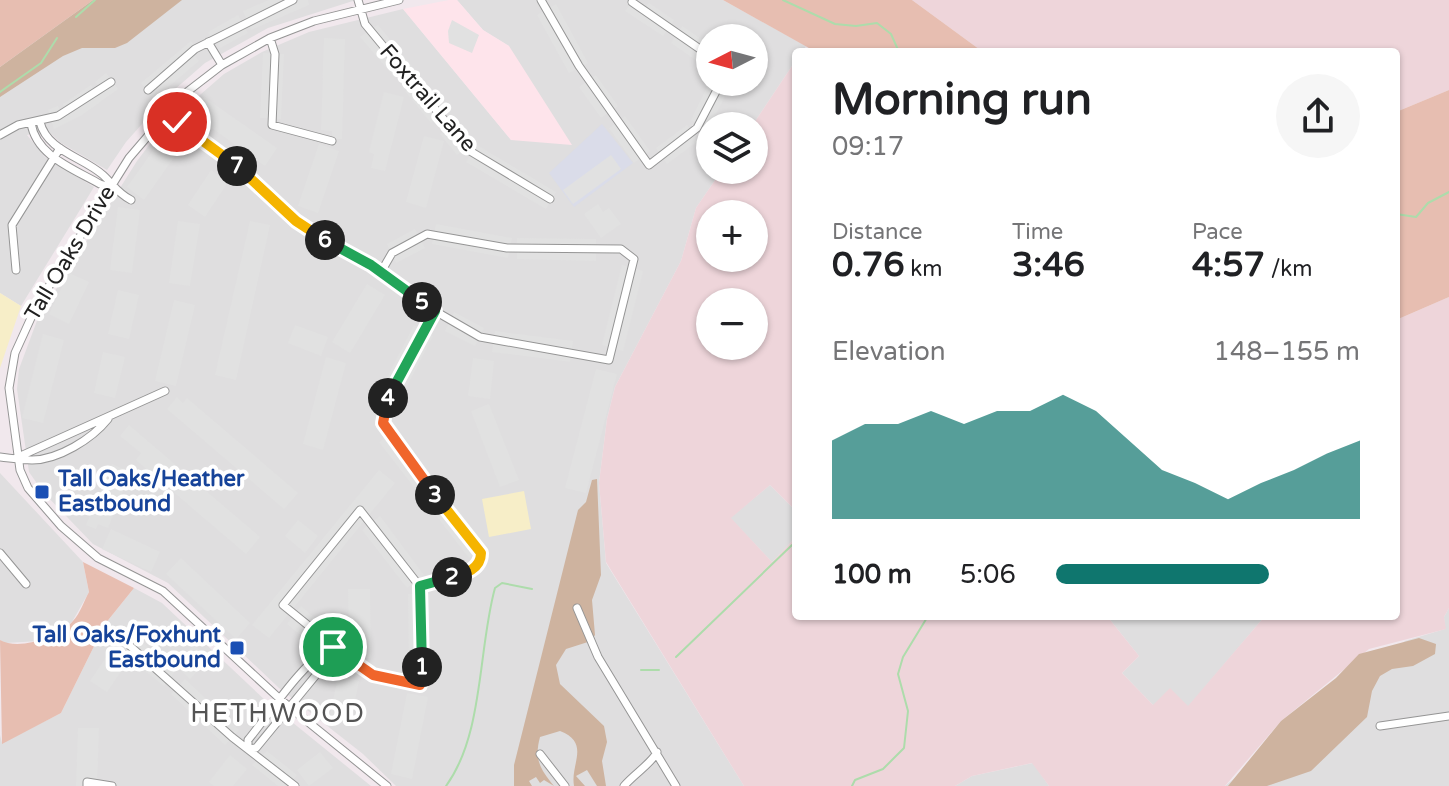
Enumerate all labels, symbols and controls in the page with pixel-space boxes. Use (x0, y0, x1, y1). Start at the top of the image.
north arrow (696, 24, 768, 96)
map controls (696, 24, 768, 360)
street label: Foxtrail Lane (374, 39, 482, 157)
text: Morning run (832, 74, 1092, 127)
button: share (1276, 74, 1360, 158)
pin (143, 88, 211, 156)
icon: check (155, 100, 199, 144)
button: layers (696, 112, 768, 184)
text: 09:17 (832, 131, 904, 162)
pin: 7 (217, 146, 257, 186)
text: 7 (230, 153, 244, 179)
street label: Tall Oaks Drive (19, 181, 121, 325)
button: + (696, 200, 768, 272)
text: Distance (832, 219, 923, 245)
text: Time (1012, 219, 1063, 245)
text: Pace (1192, 219, 1243, 245)
pin: 6 (305, 220, 345, 260)
text: 6 (318, 227, 332, 253)
text: 0.76 (832, 245, 905, 286)
text: 3:46 (1012, 245, 1085, 286)
text: 4:57 (1192, 245, 1265, 286)
text: km (905, 256, 942, 282)
text: /km (1265, 256, 1313, 282)
pin: 5 (402, 282, 442, 322)
button: − (696, 288, 768, 360)
text: 5 (415, 289, 429, 315)
text: Elevation (832, 336, 946, 367)
text: 148–155 m (1214, 336, 1360, 367)
pin: 4 (368, 378, 408, 418)
text: 4 (381, 385, 395, 411)
place label: Tall Oaks/Heather Eastbound (57, 466, 245, 517)
pin: 3 (415, 475, 455, 515)
text: 3 (428, 482, 442, 508)
marker: Tall Oaks/Heather Eastbound (33, 483, 51, 501)
pin: 2 (432, 557, 472, 597)
text: 100 m (832, 559, 912, 590)
text: 5:06 (960, 559, 1016, 590)
text: 2 (445, 564, 459, 590)
pin (299, 613, 367, 681)
place label: Tall Oaks/Foxhunt Eastbound (31, 622, 222, 673)
icon: arrive (311, 625, 355, 669)
marker: Tall Oaks/Foxhunt Eastbound (228, 639, 246, 657)
pin: 1 (402, 647, 442, 687)
text: 1 (415, 654, 429, 680)
district label: HETHWOOD (190, 698, 366, 729)

